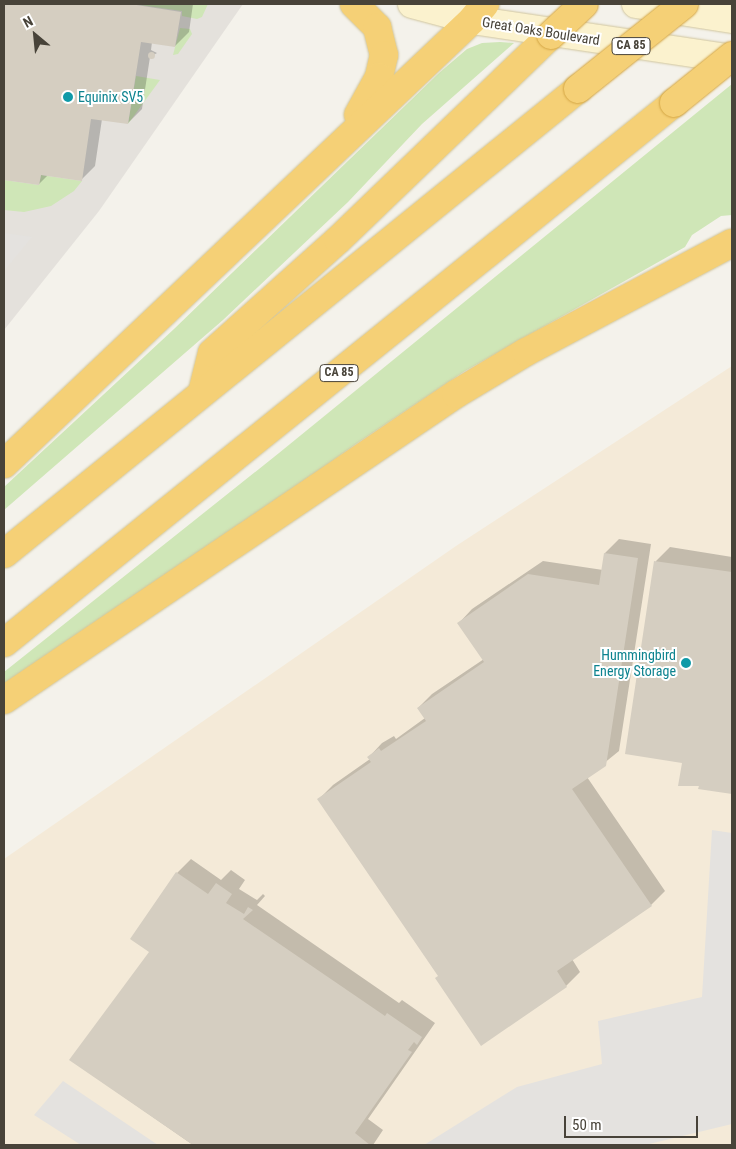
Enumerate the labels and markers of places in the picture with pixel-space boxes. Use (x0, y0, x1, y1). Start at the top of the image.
place label: Equinix SV5 (78, 89, 143, 105)
marker: Equinix SV5 (62, 91, 74, 103)
place label: Hummingbird Energy Storage (593, 647, 676, 680)
marker: Hummingbird Energy Storage (680, 657, 692, 669)

